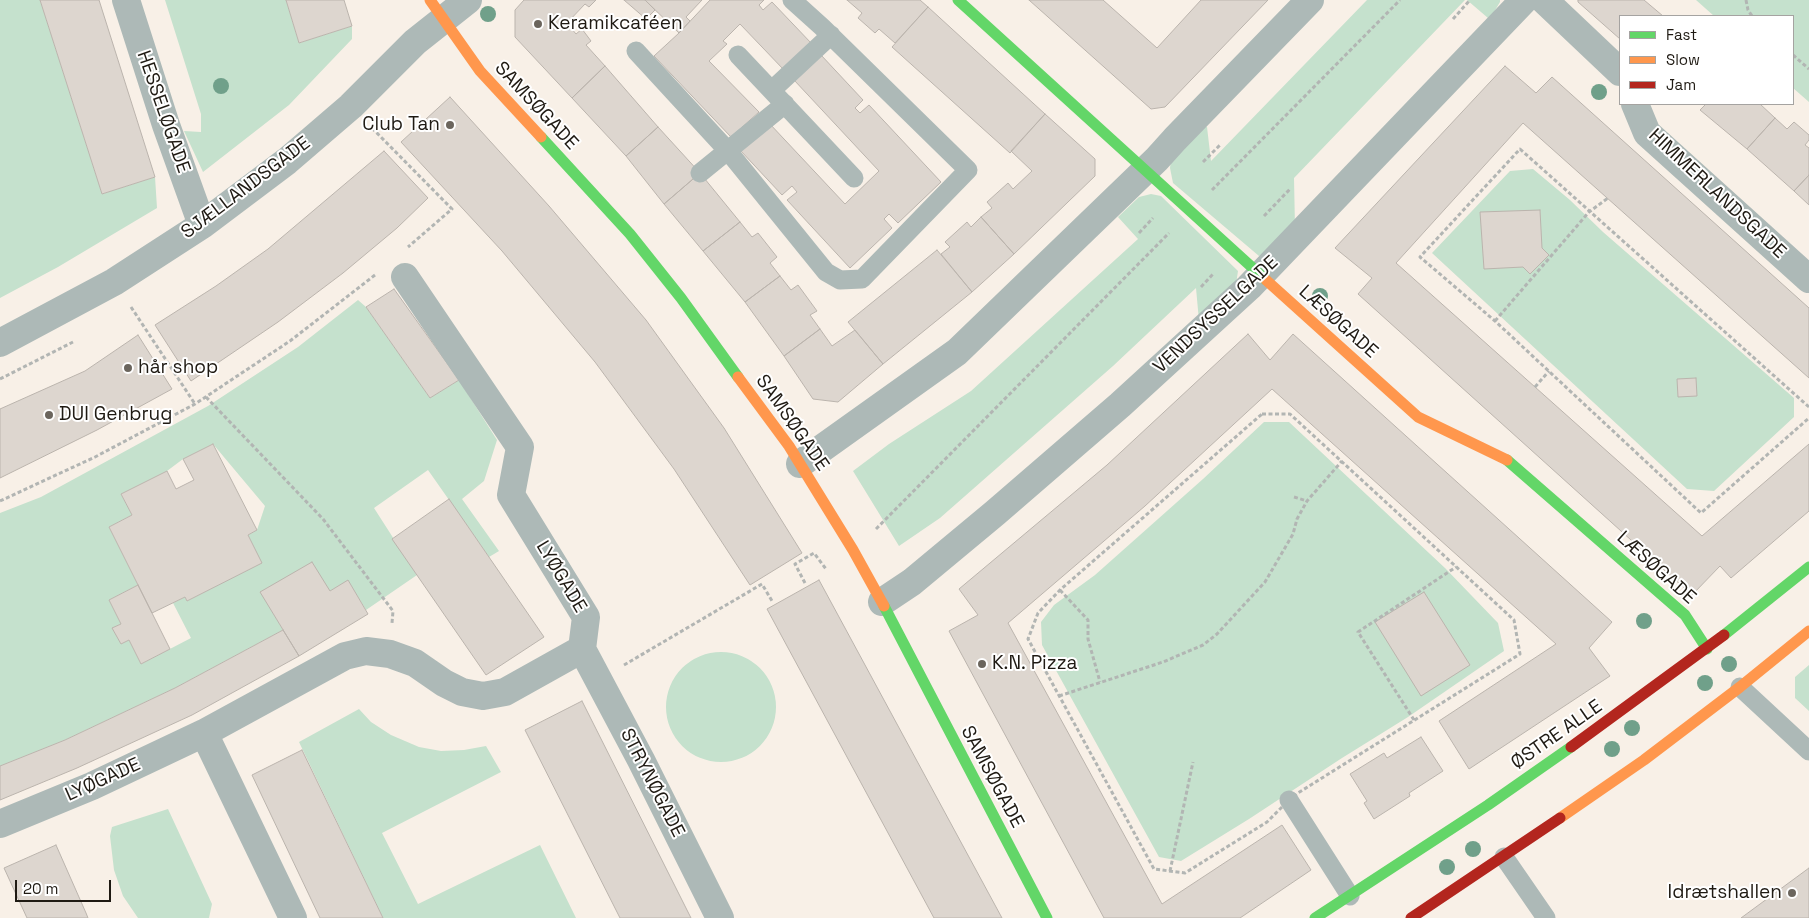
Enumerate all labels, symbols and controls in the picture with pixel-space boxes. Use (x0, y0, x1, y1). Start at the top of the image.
place label: Keramikcaféen (548, 13, 683, 35)
legend (1619, 15, 1794, 105)
marker: Keramikcaféen (532, 18, 544, 30)
text: Fast (1666, 25, 1697, 44)
street label: HESSELØGADE (131, 48, 195, 176)
text: Slow (1666, 50, 1700, 69)
street label: SAMSØGADE (489, 57, 583, 155)
text: Jam (1666, 75, 1696, 94)
place label: Club Tan (362, 114, 440, 136)
marker: Club Tan (444, 119, 456, 131)
street label: HIMMERLANDSGADE (1644, 124, 1790, 264)
street label: SJÆLLANDSGADE (177, 132, 315, 244)
street label: VENDSYSSELGADE (1149, 251, 1283, 379)
street label: LÆSØGADE (1294, 281, 1382, 363)
place label: hår shop (138, 357, 218, 379)
marker: hår shop (122, 362, 134, 374)
street label: SAMSØGADE (750, 371, 834, 475)
place label: DUI Genbrug (59, 404, 172, 426)
marker: DUI Genbrug (43, 409, 55, 421)
street label: LÆSØGADE (1612, 527, 1700, 609)
street label: LYØGADE (531, 537, 591, 617)
place label: K.N. Pizza (992, 653, 1077, 675)
marker: K.N. Pizza (976, 658, 988, 670)
street label: ØSTRE ALLE (1507, 695, 1607, 775)
street label: SAMSØGADE (956, 722, 1028, 832)
street label: STRYNØGADE (615, 725, 689, 841)
street label: LYØGADE (62, 753, 144, 807)
scale bar (18, 870, 114, 902)
text: 20 m (23, 879, 58, 898)
place label: Idrætshallen (1668, 882, 1782, 904)
marker: Idrætshallen (1786, 887, 1798, 899)

